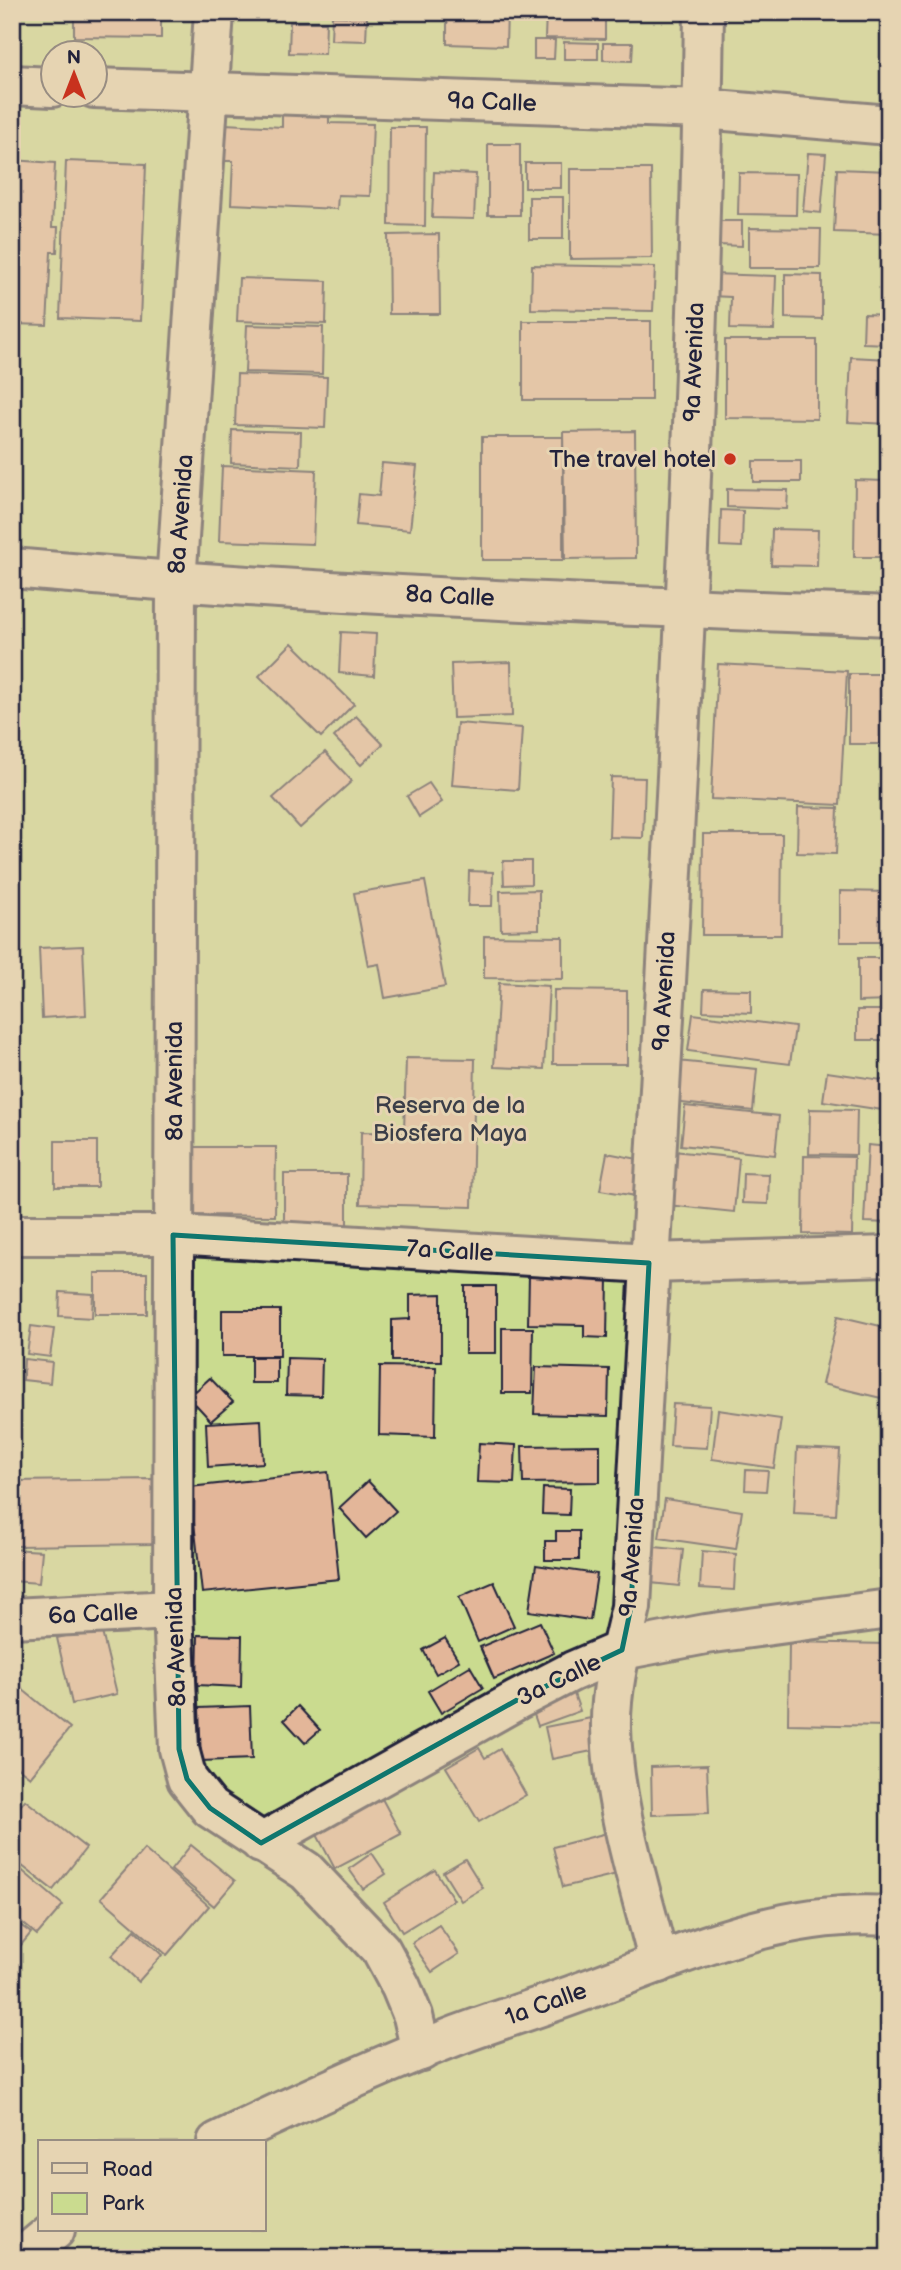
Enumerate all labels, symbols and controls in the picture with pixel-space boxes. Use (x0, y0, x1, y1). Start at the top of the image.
north arrow (38, 38, 108, 108)
text: N (67, 47, 81, 70)
street label: 9a Calle (447, 86, 537, 118)
street label: 9a Avenida (677, 302, 711, 422)
place label: The travel hotel (549, 445, 716, 474)
marker: The travel hotel (722, 451, 738, 467)
street label: 8a Avenida (162, 453, 200, 575)
street label: 8a Calle (405, 579, 495, 613)
street label: 9a Avenida (646, 930, 682, 1052)
street label: 8a Avenida (160, 1021, 189, 1141)
park label: Reserva de la Biosfera Maya (373, 1091, 527, 1148)
street label: 7a Calle (406, 1234, 494, 1268)
street label: 9a Avenida (613, 1496, 651, 1618)
street label: 8a Avenida (159, 1586, 193, 1708)
street label: 6a Calle (47, 1597, 139, 1631)
street label: 3a Calle (512, 1647, 606, 1713)
street label: 1a Calle (501, 1976, 591, 2032)
legend (38, 2140, 266, 2232)
text: Road (102, 2157, 153, 2182)
text: Park (102, 2191, 145, 2216)

